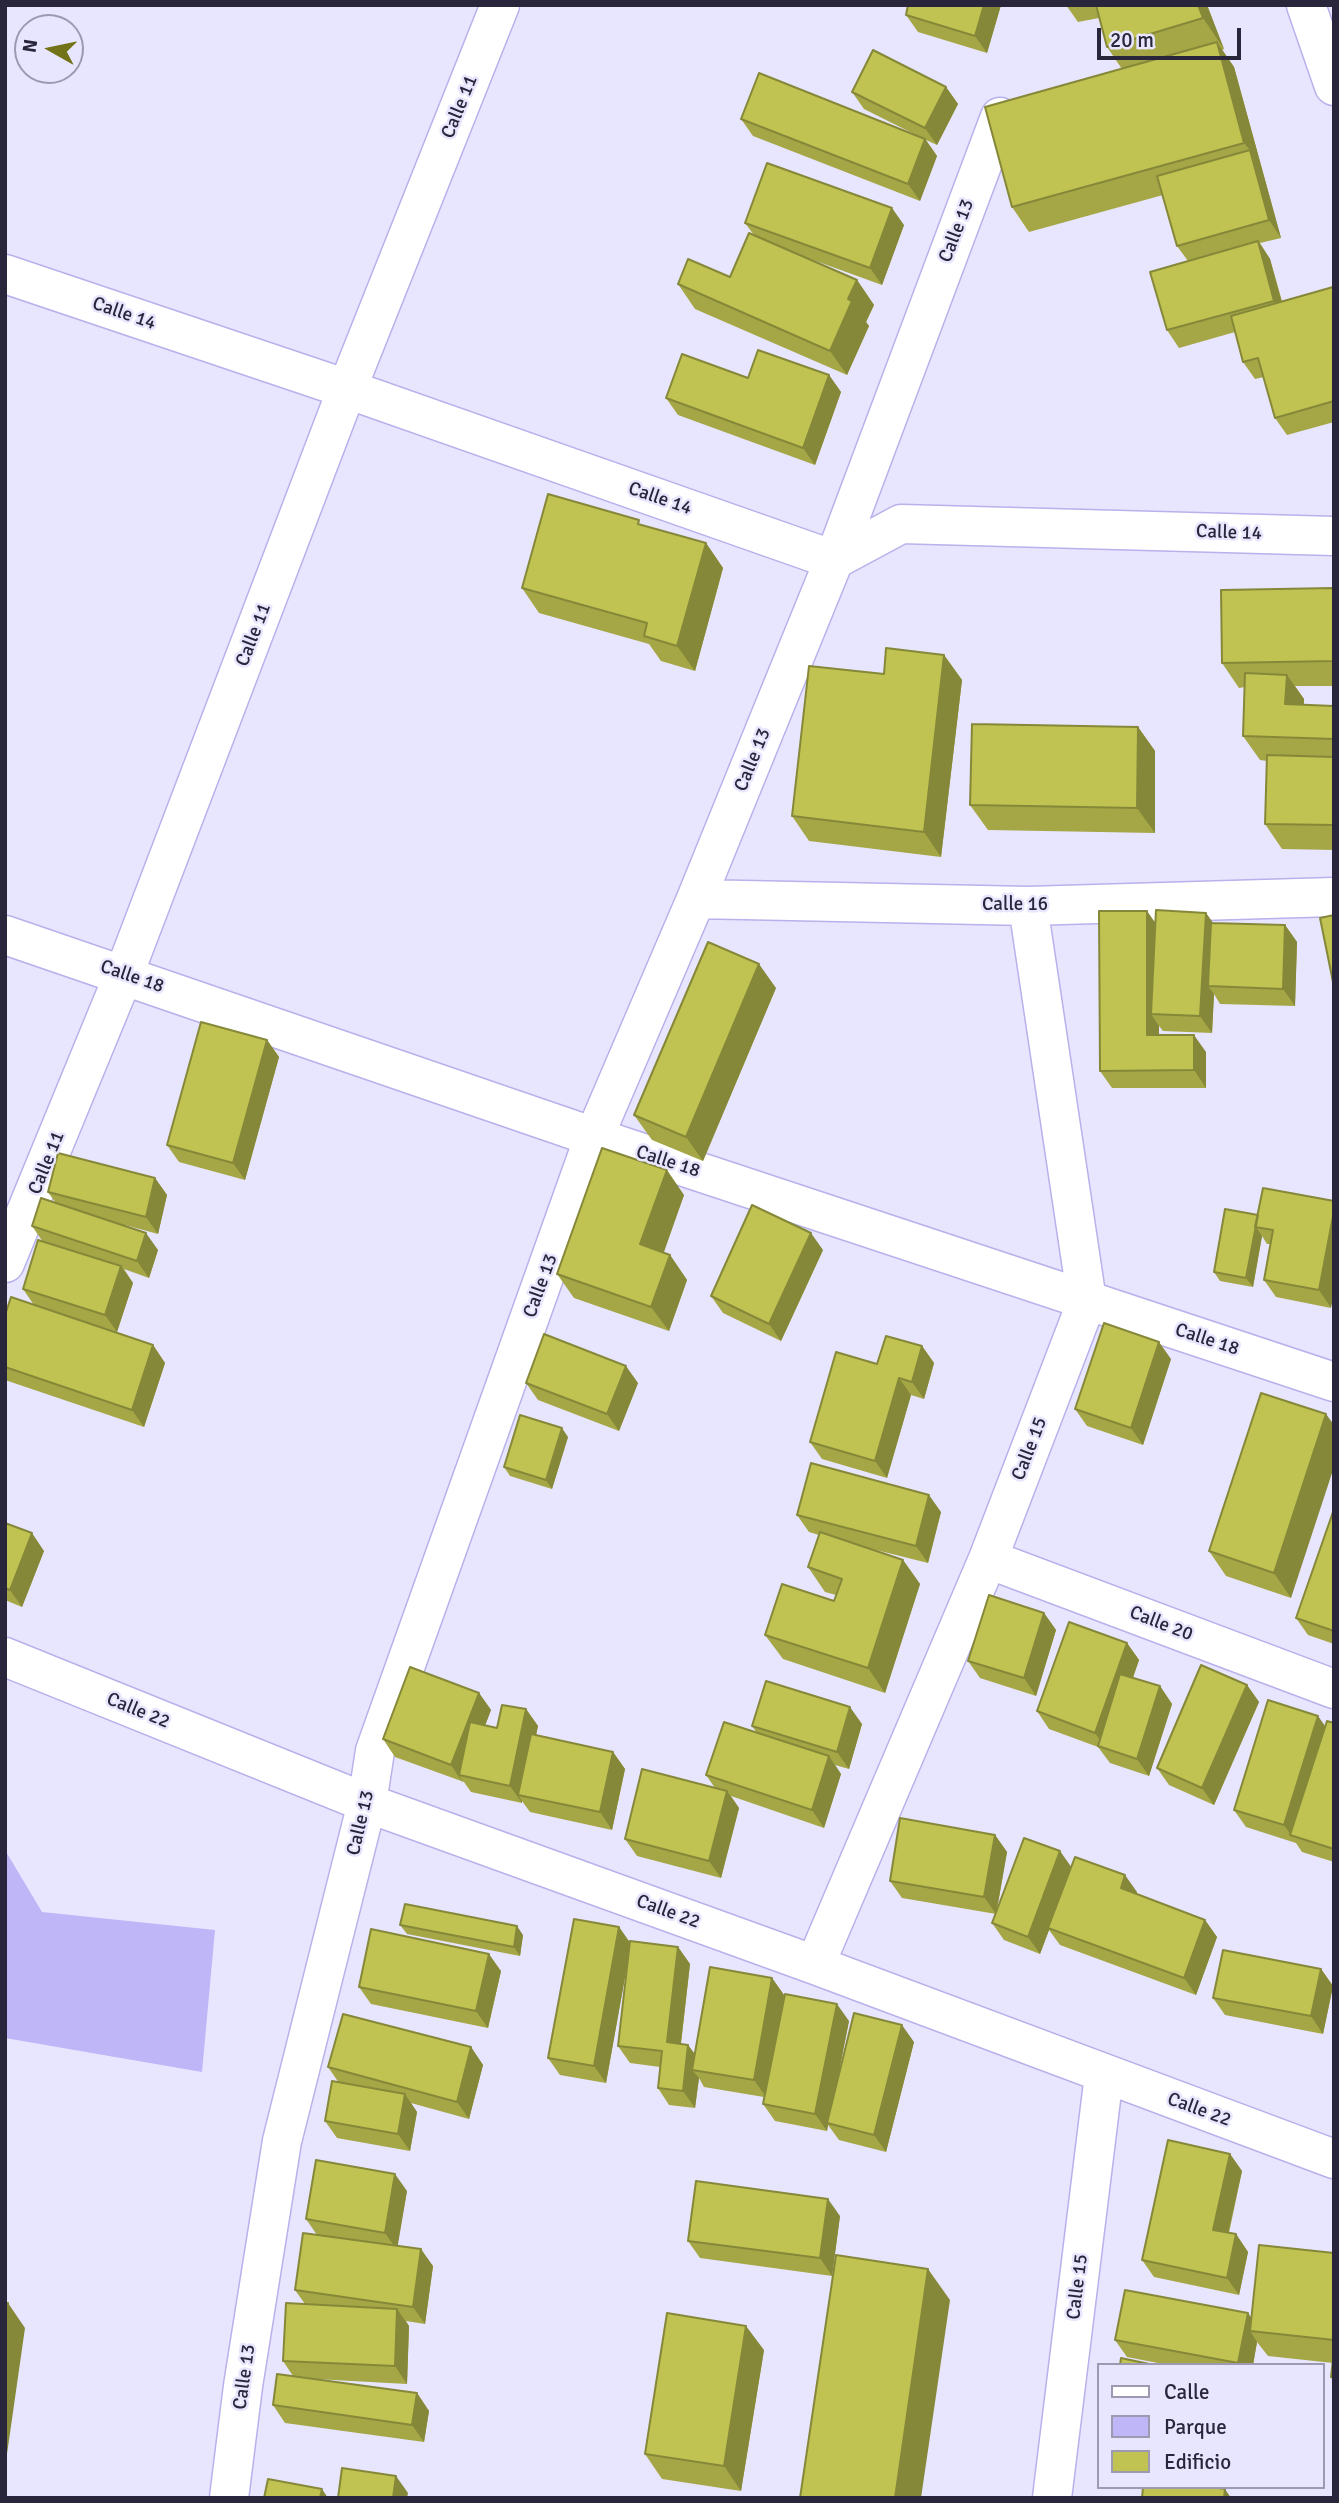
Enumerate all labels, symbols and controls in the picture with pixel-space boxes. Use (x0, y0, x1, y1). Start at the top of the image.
north arrow (14, 14, 84, 84)
scale bar (1101, 14, 1244, 58)
text: 20 m (1110, 27, 1154, 53)
text: N (17, 38, 43, 54)
street label: Calle 11 (437, 72, 483, 142)
street label: Calle 13 (935, 196, 979, 266)
street label: Calle 14 (89, 292, 159, 336)
street label: Calle 14 (625, 477, 695, 521)
street label: Calle 14 (1196, 520, 1262, 546)
street label: Calle 11 (232, 600, 276, 670)
street label: Calle 13 (730, 725, 776, 795)
street label: Calle 16 (982, 894, 1048, 916)
street label: Calle 18 (97, 955, 167, 999)
street label: Calle 11 (24, 1128, 70, 1198)
street label: Calle 18 (633, 1141, 703, 1183)
street label: Calle 13 (519, 1251, 563, 1321)
street label: Calle 18 (1172, 1319, 1242, 1361)
street label: Calle 15 (1008, 1414, 1052, 1484)
street label: Calle 20 (1126, 1602, 1196, 1646)
street label: Calle 22 (103, 1688, 173, 1734)
street label: Calle 13 (342, 1788, 380, 1858)
street label: Calle 22 (633, 1890, 703, 1934)
street label: Calle 22 (1164, 2088, 1234, 2132)
street label: Calle 15 (1063, 2253, 1093, 2321)
street label: Calle 13 (229, 2343, 261, 2411)
legend (1098, 2363, 1325, 2489)
text: Calle (1164, 2379, 1210, 2405)
text: Parque (1164, 2414, 1227, 2440)
text: Edificio (1164, 2449, 1231, 2475)

